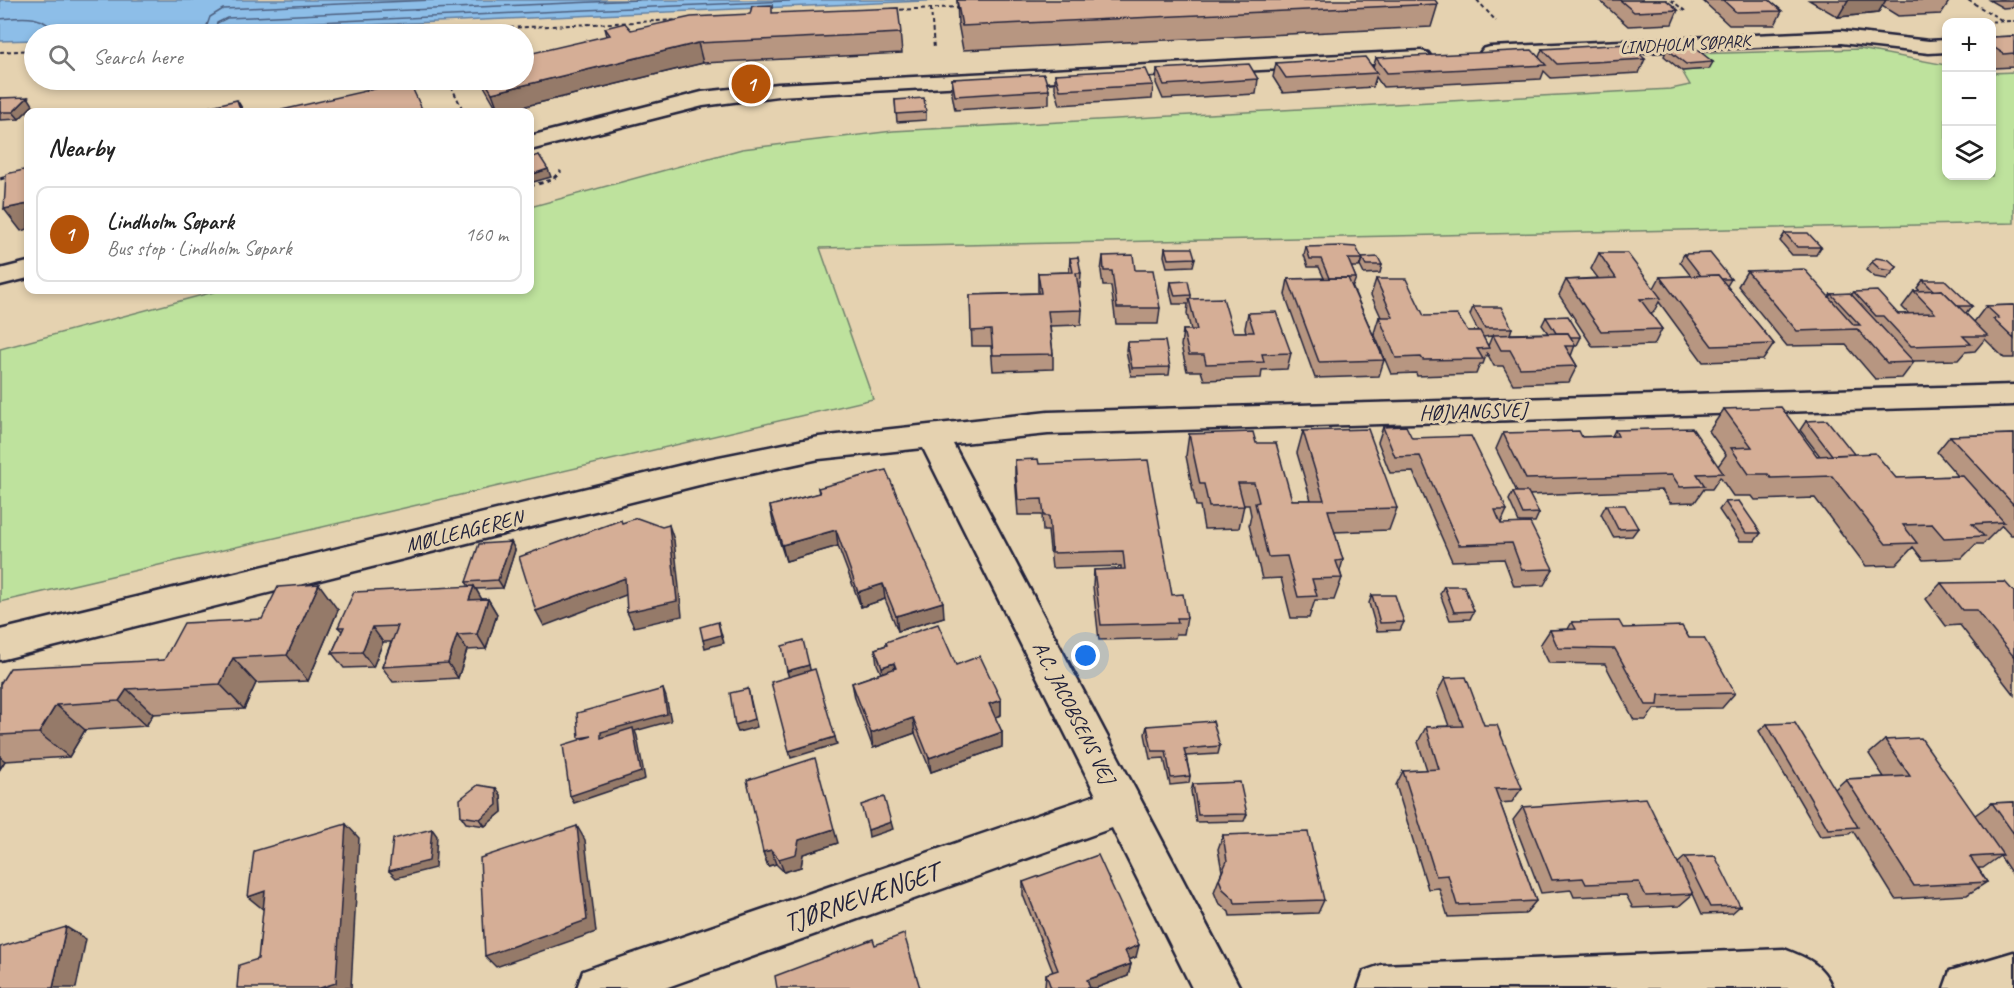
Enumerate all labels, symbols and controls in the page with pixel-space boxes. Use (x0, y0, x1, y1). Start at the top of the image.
map controls (1942, 18, 1996, 180)
button: + (1942, 18, 1996, 72)
search box (24, 24, 534, 90)
street label: LINDHOLM SØPARK (1619, 29, 1754, 58)
icon: search (45, 41, 78, 74)
text: Search here (93, 43, 183, 71)
pin: 1 (732, 62, 771, 106)
button: − (1942, 72, 1996, 126)
button: layers (1942, 126, 1996, 180)
text: Nearby (48, 131, 113, 164)
text: Lindholm Søpark (107, 208, 234, 236)
text: 1 (65, 222, 74, 247)
text: 160 m (465, 222, 508, 247)
text: Bus stop · Lindholm Søpark (107, 236, 291, 261)
street label: HØJVANGSVEJ (1419, 396, 1531, 426)
street label: MØLLEAGEREN (403, 503, 528, 558)
street label: A.C. JACOBSENS VEJ (1027, 637, 1123, 791)
your location (1071, 641, 1100, 670)
street label: TJØRNEVÆNGET (779, 853, 950, 939)

